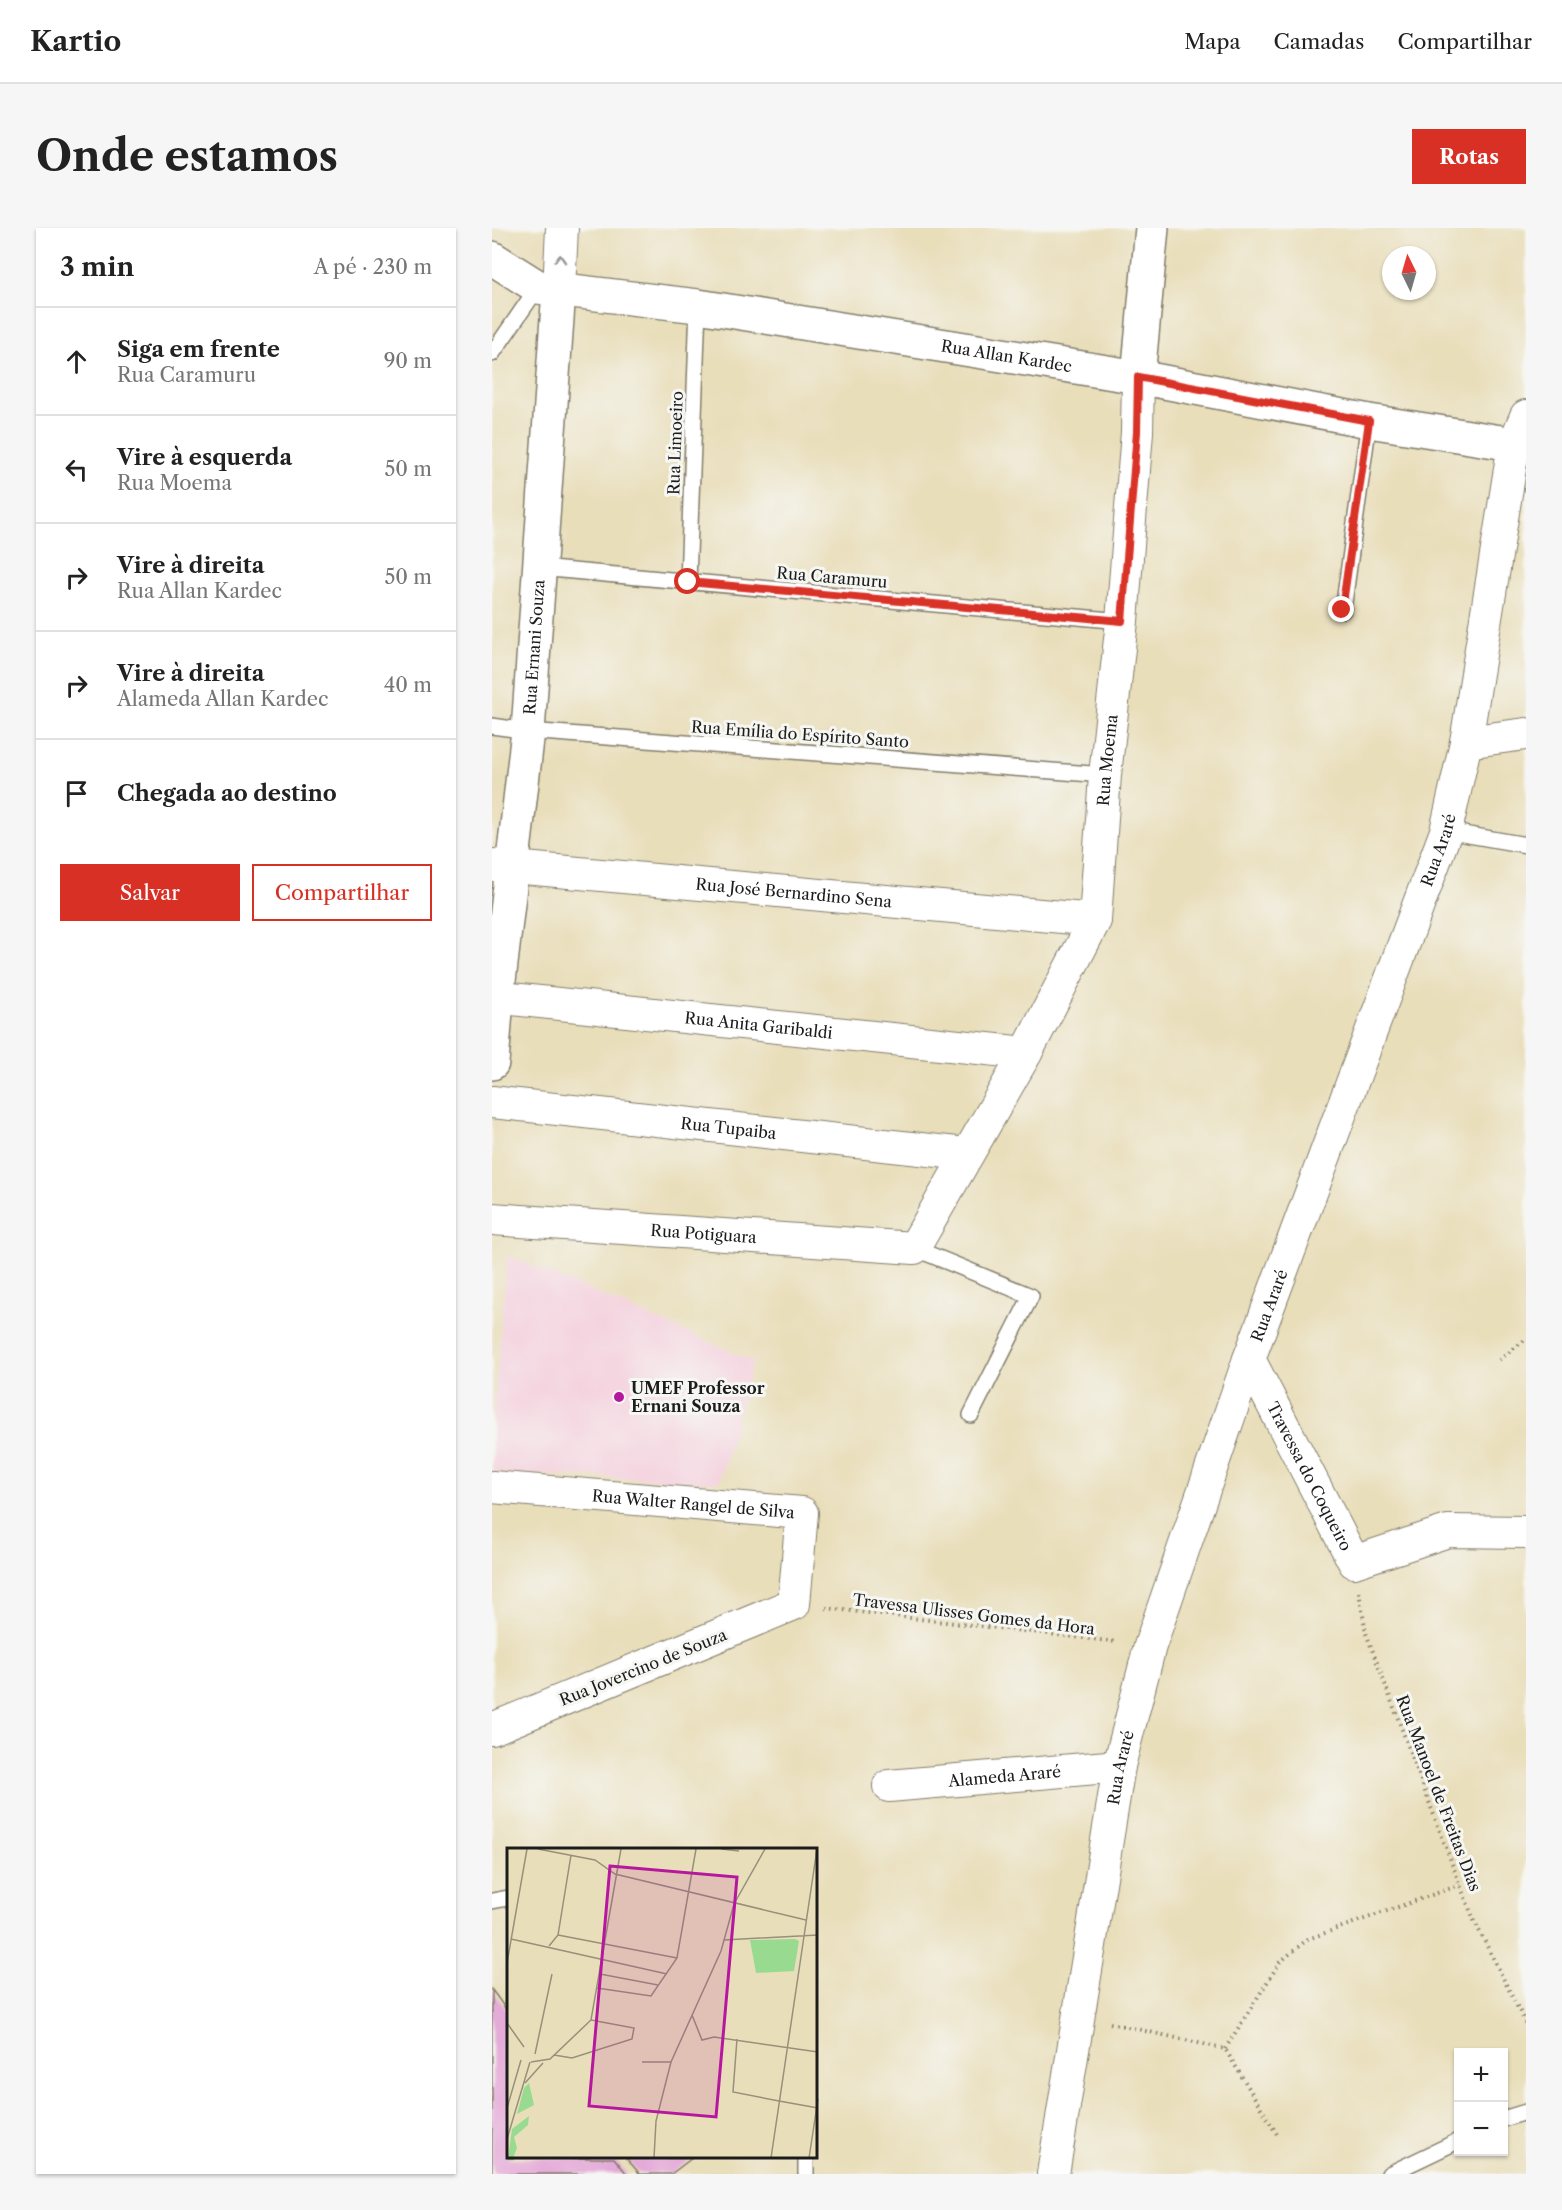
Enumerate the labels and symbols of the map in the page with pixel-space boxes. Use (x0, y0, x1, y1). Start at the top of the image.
north arrow (1382, 246, 1436, 300)
one-way arrow (554, 254, 567, 263)
street label: Rua Allan Kardec (940, 335, 1073, 376)
street label: Rua Limoeiro (663, 390, 687, 495)
street label: Rua Caramuru (776, 562, 888, 592)
route start (674, 568, 700, 594)
street label: Rua Ernani Souza (519, 578, 549, 715)
route end (1328, 596, 1354, 622)
street label: Rua Moema (1093, 713, 1122, 807)
street label: Rua Emília do Espírito Santo (690, 716, 910, 752)
street label: Rua Araré (1416, 812, 1460, 889)
street label: Rua José Bernardino Sena (695, 874, 893, 911)
street label: Rua Anita Garibaldi (683, 1007, 834, 1043)
street label: Rua Tupaiba (680, 1113, 778, 1143)
street label: Rua Potiguara (650, 1220, 758, 1247)
street label: Rua Araré (1246, 1266, 1292, 1345)
place label: UMEF Professor Ernani Souza (631, 1378, 765, 1416)
marker: UMEF Professor Ernani Souza (612, 1390, 626, 1404)
street label: Travessa do Coqueiro (1263, 1398, 1357, 1554)
street label: Rua Walter Rangel de Silva (591, 1485, 796, 1522)
street label: Travessa Ulisses Gomes da Hora (852, 1589, 1097, 1639)
street label: Rua Jovercino de Souza (556, 1624, 730, 1710)
street label: Rua Manoel de Freitas Dias (1392, 1692, 1486, 1894)
street label: Rua Araré (1103, 1728, 1138, 1806)
street label: Alameda Araré (946, 1761, 1062, 1791)
inset map (507, 1848, 818, 2159)

